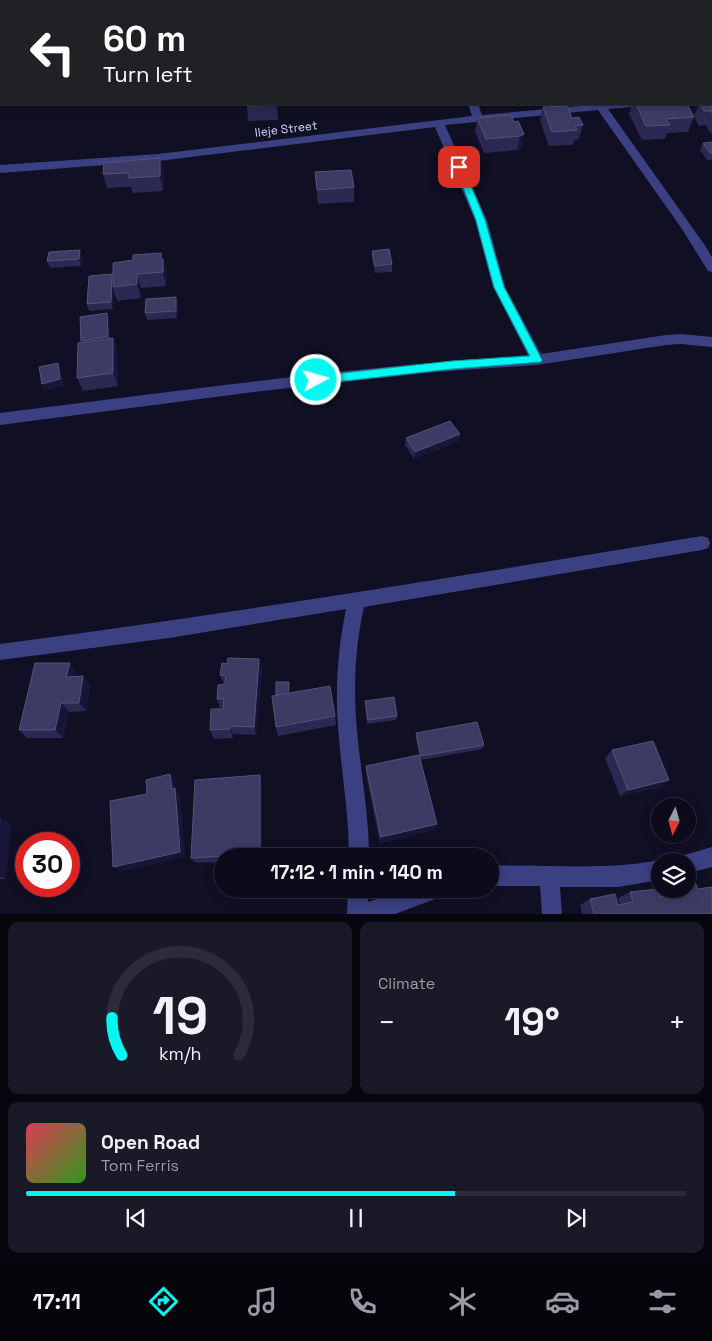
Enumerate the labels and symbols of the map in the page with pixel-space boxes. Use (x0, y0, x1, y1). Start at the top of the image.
street label: Ileje Street (254, 117, 318, 141)
pin (438, 146, 480, 188)
position arrow (289, 353, 341, 405)
north arrow (651, 798, 696, 842)
speed limit sign: 30 (15, 832, 80, 897)

